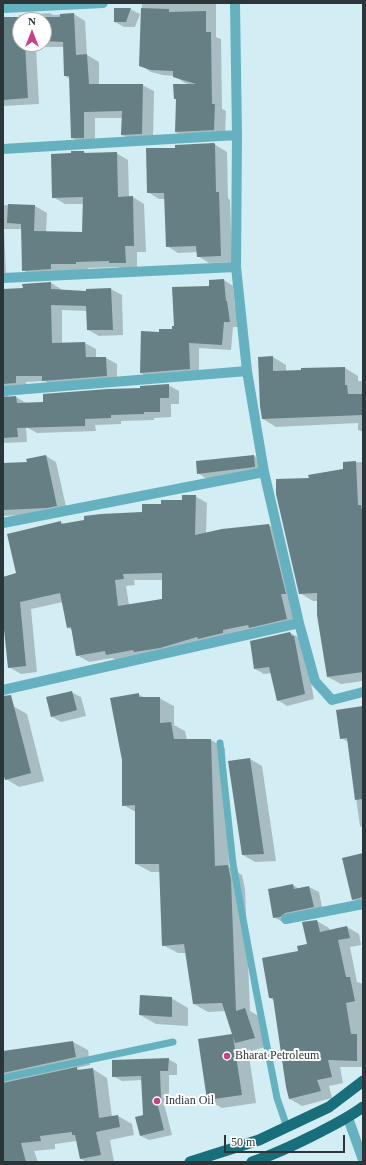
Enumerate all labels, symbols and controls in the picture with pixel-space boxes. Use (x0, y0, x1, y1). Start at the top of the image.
north arrow (12, 12, 52, 52)
text: N (28, 15, 36, 27)
place label: Bharat Petroleum (235, 1049, 319, 1063)
marker: Bharat Petroleum (222, 1051, 232, 1061)
place label: Indian Oil (165, 1094, 214, 1108)
marker: Indian Oil (152, 1096, 162, 1106)
scale bar (226, 1127, 347, 1153)
text: 50 m (231, 1135, 255, 1149)

